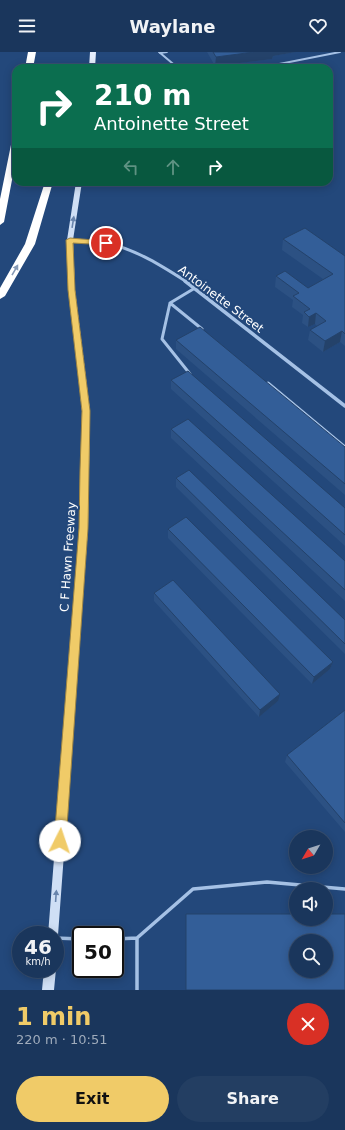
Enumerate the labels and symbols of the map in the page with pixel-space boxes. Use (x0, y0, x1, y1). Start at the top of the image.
one-way arrow (70, 216, 76, 228)
pin (89, 226, 123, 260)
street label: Antoinette Street (176, 262, 267, 336)
one-way arrow (12, 264, 19, 276)
street label: C F Hawn Freeway (57, 502, 79, 612)
position arrow (39, 820, 81, 862)
north arrow (289, 830, 333, 874)
one-way arrow (52, 890, 59, 902)
speed limit sign: 50 (72, 926, 124, 978)

